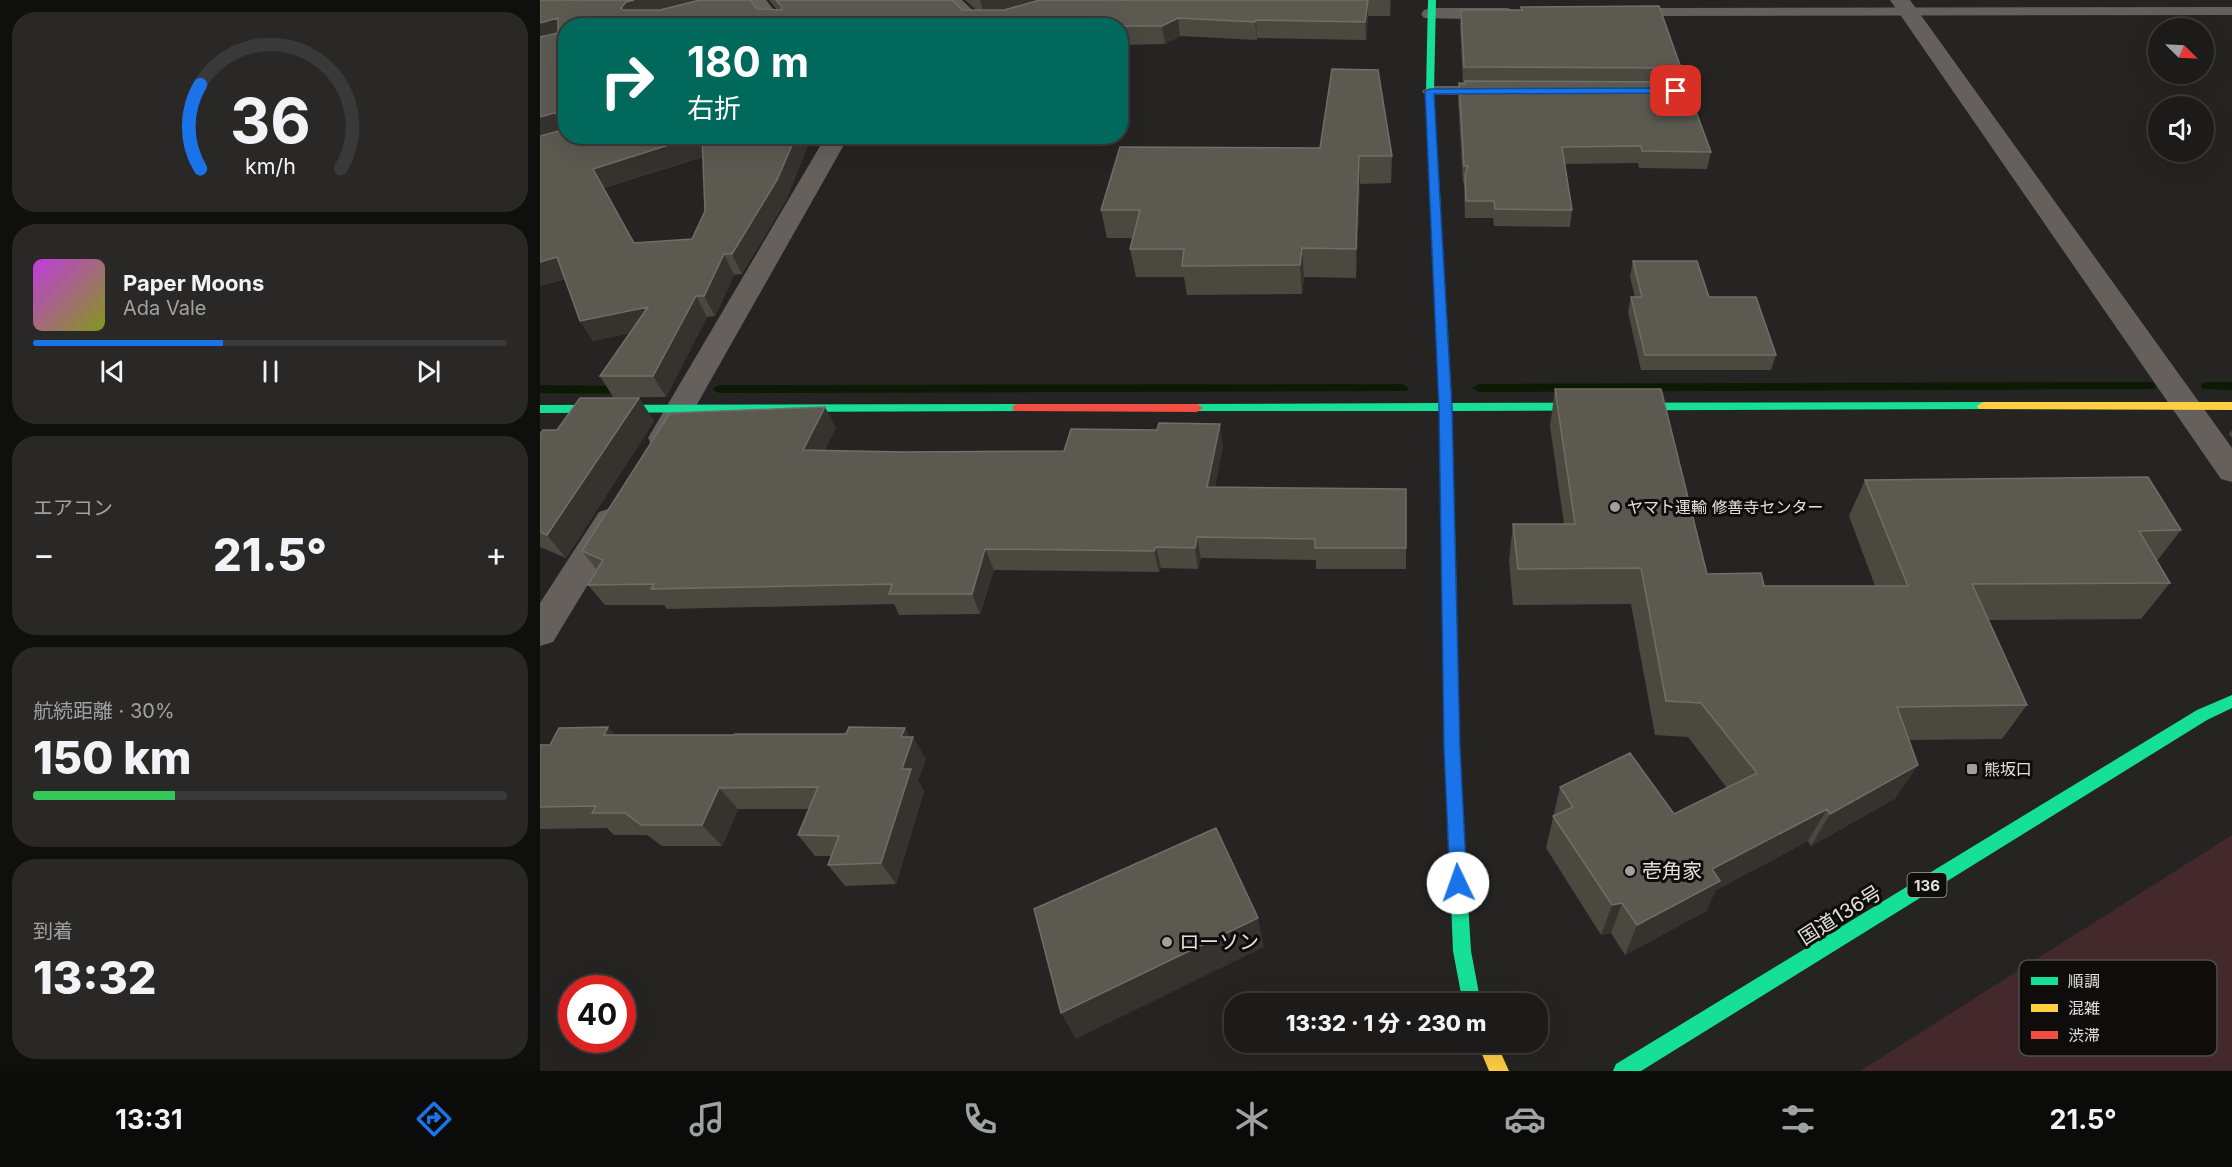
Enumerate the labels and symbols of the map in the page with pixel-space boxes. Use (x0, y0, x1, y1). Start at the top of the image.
north arrow (2148, 18, 2214, 84)
pin (1650, 65, 1701, 116)
place label: ヤマト運輸 修善寺センター (1627, 497, 1824, 517)
marker: ヤマト運輸 修善寺センター (1608, 500, 1622, 514)
place label: 熊坂口 (1984, 759, 2032, 779)
marker: 熊坂口 (1965, 762, 1979, 776)
position arrow (1426, 851, 1490, 915)
place label: 壱角家 (1642, 859, 1702, 883)
marker: 壱角家 (1623, 864, 1637, 878)
road number: 136 (1908, 873, 1946, 897)
street label: 国道136号 (1794, 880, 1886, 950)
place label: ローソン (1179, 930, 1259, 954)
marker: ローソン (1160, 935, 1174, 949)
legend (2019, 960, 2217, 1056)
text: 順調 (2068, 971, 2100, 991)
speed limit sign: 40 (558, 975, 636, 1053)
text: 混雑 (2068, 998, 2100, 1018)
text: 渋滞 (2068, 1025, 2100, 1045)

